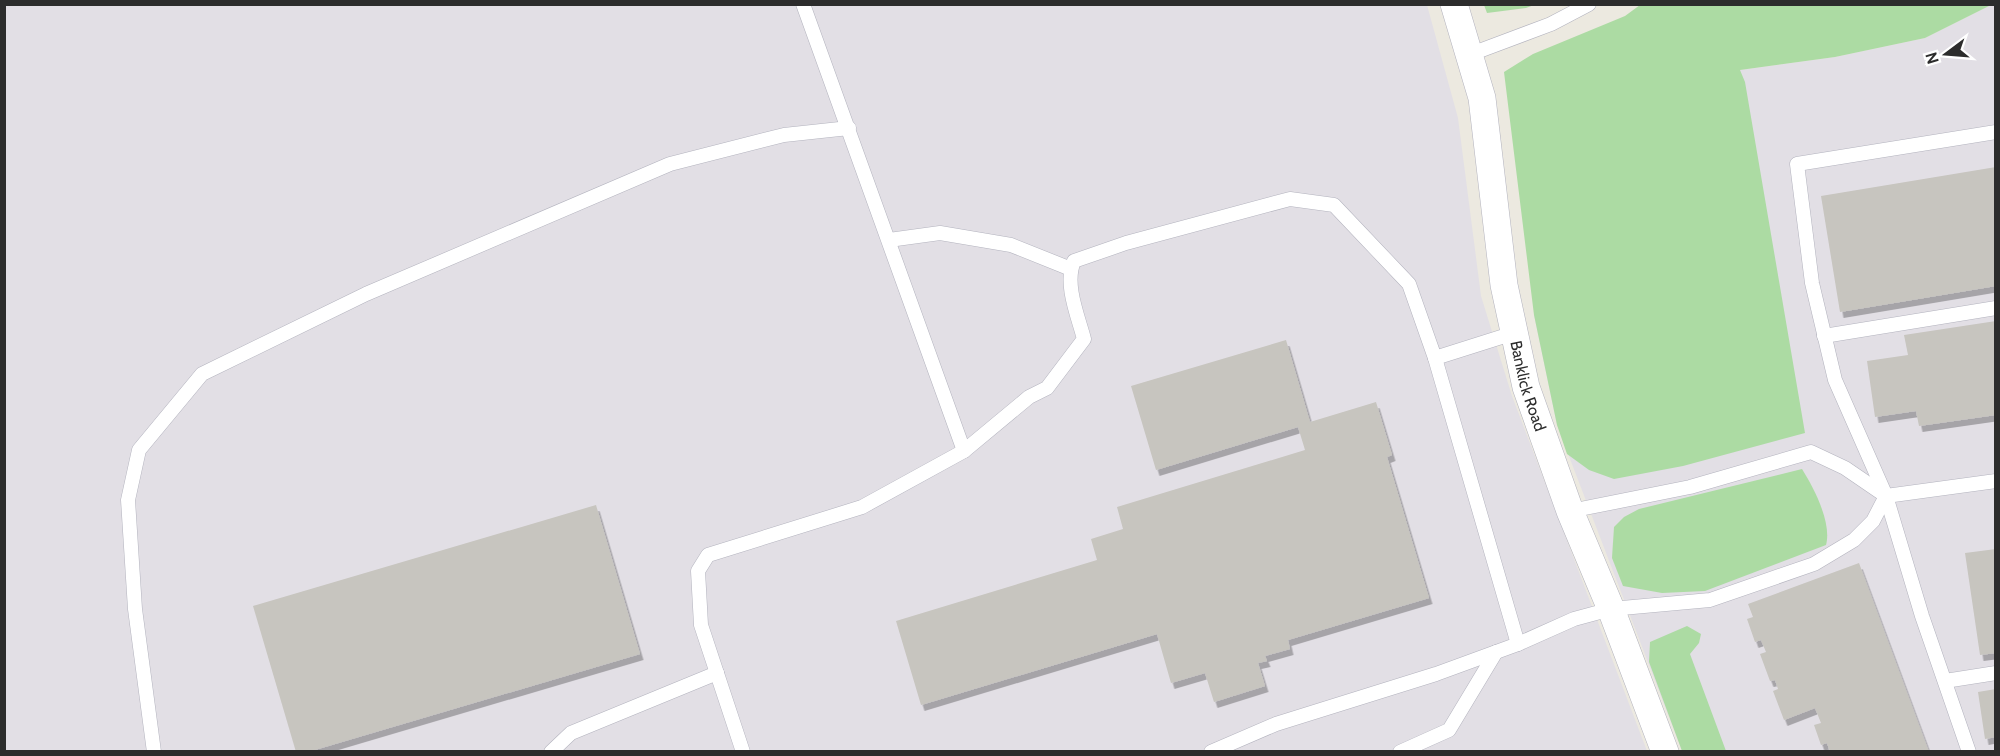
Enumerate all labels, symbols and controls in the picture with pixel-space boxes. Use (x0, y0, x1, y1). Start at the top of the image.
north arrow (1916, 24, 1976, 84)
text: N (1921, 50, 1943, 66)
street label: Banklick Road (1507, 339, 1550, 433)

